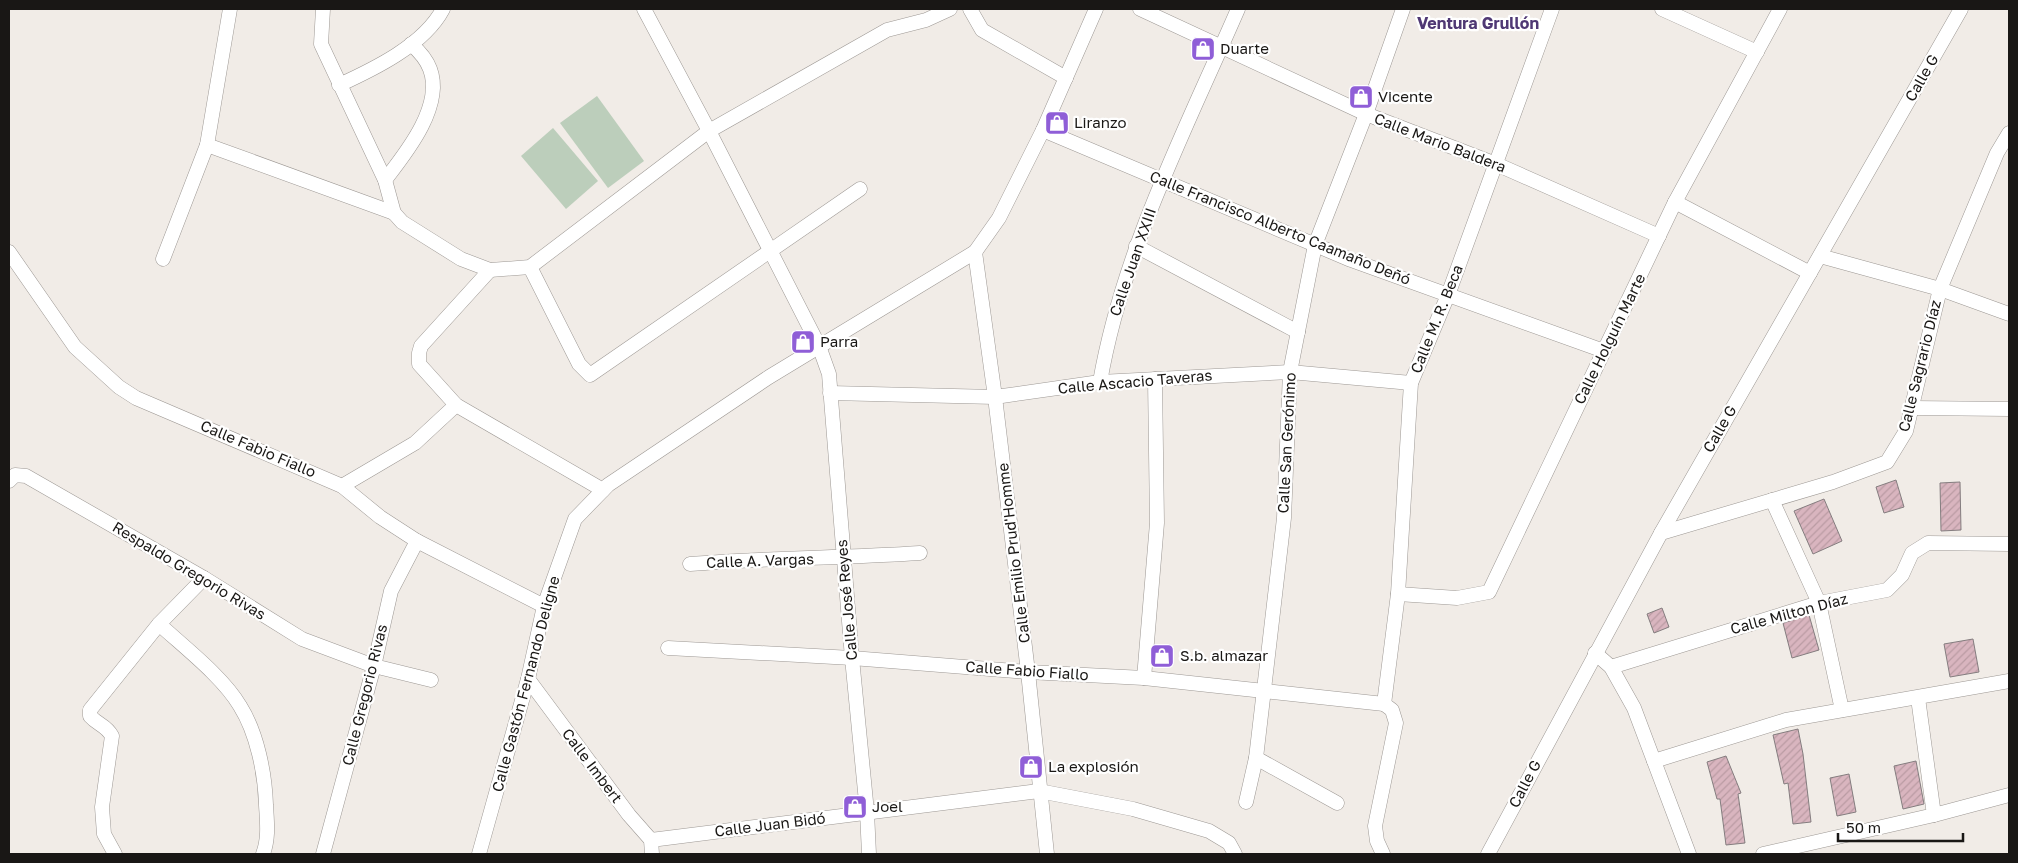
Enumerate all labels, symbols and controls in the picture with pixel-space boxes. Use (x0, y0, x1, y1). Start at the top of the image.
district label: Ventura Grullón (1417, 13, 1539, 33)
shop icon: Duarte (1190, 36, 1216, 62)
place label: Duarte (1220, 39, 1269, 57)
street label: Calle G (1901, 51, 1942, 104)
shop icon: Vicente (1348, 84, 1374, 110)
place label: Vicente (1378, 87, 1433, 105)
street label: Calle Mario Baldera (1372, 109, 1509, 176)
shop icon: Liranzo (1044, 110, 1070, 136)
place label: Liranzo (1074, 113, 1127, 131)
street label: Calle Francisco Alberto Caamaño Deñó (1147, 166, 1413, 288)
street label: Calle Juan XXIII (1105, 205, 1159, 318)
street label: Calle M. R. Beca (1406, 262, 1466, 376)
street label: Calle Holguín Marte (1570, 270, 1649, 407)
street label: Calle Sagrario Díaz (1894, 298, 1944, 434)
shop icon: Parra (790, 329, 816, 355)
place label: Parra (820, 332, 858, 350)
street label: Calle Ascacio Taveras (1057, 365, 1213, 397)
street label: Calle San Gerónimo (1273, 372, 1299, 514)
street label: Calle G (1699, 402, 1740, 455)
street label: Calle Fabio Fiallo (198, 416, 319, 481)
street label: Calle Emilio Prud'Homme (993, 462, 1033, 644)
street label: Respaldo Gregorio Rivas (110, 517, 269, 623)
street label: Calle José Reyes (832, 539, 860, 661)
street label: Calle A. Vargas (706, 549, 814, 571)
street label: Calle Gastón Fernando Deligne (487, 573, 563, 794)
street label: Calle Milton Díaz (1728, 589, 1850, 637)
street label: Calle Gregorio Rivas (338, 622, 390, 767)
shop icon: S.b. almazar (1149, 643, 1175, 669)
place label: S.b. almazar (1180, 646, 1268, 664)
street label: Calle Fabio Fiallo (965, 657, 1089, 683)
street label: Calle Imbert (559, 725, 627, 806)
shop icon: La explosión (1018, 754, 1044, 780)
place label: La explosión (1048, 757, 1139, 775)
street label: Calle G (1504, 757, 1544, 810)
shop icon: Joel (842, 794, 868, 820)
place label: Joel (872, 797, 903, 815)
street label: Calle Juan Bidó (713, 808, 826, 840)
scale bar (1838, 810, 1963, 842)
text: 50 m (1846, 818, 1881, 836)

